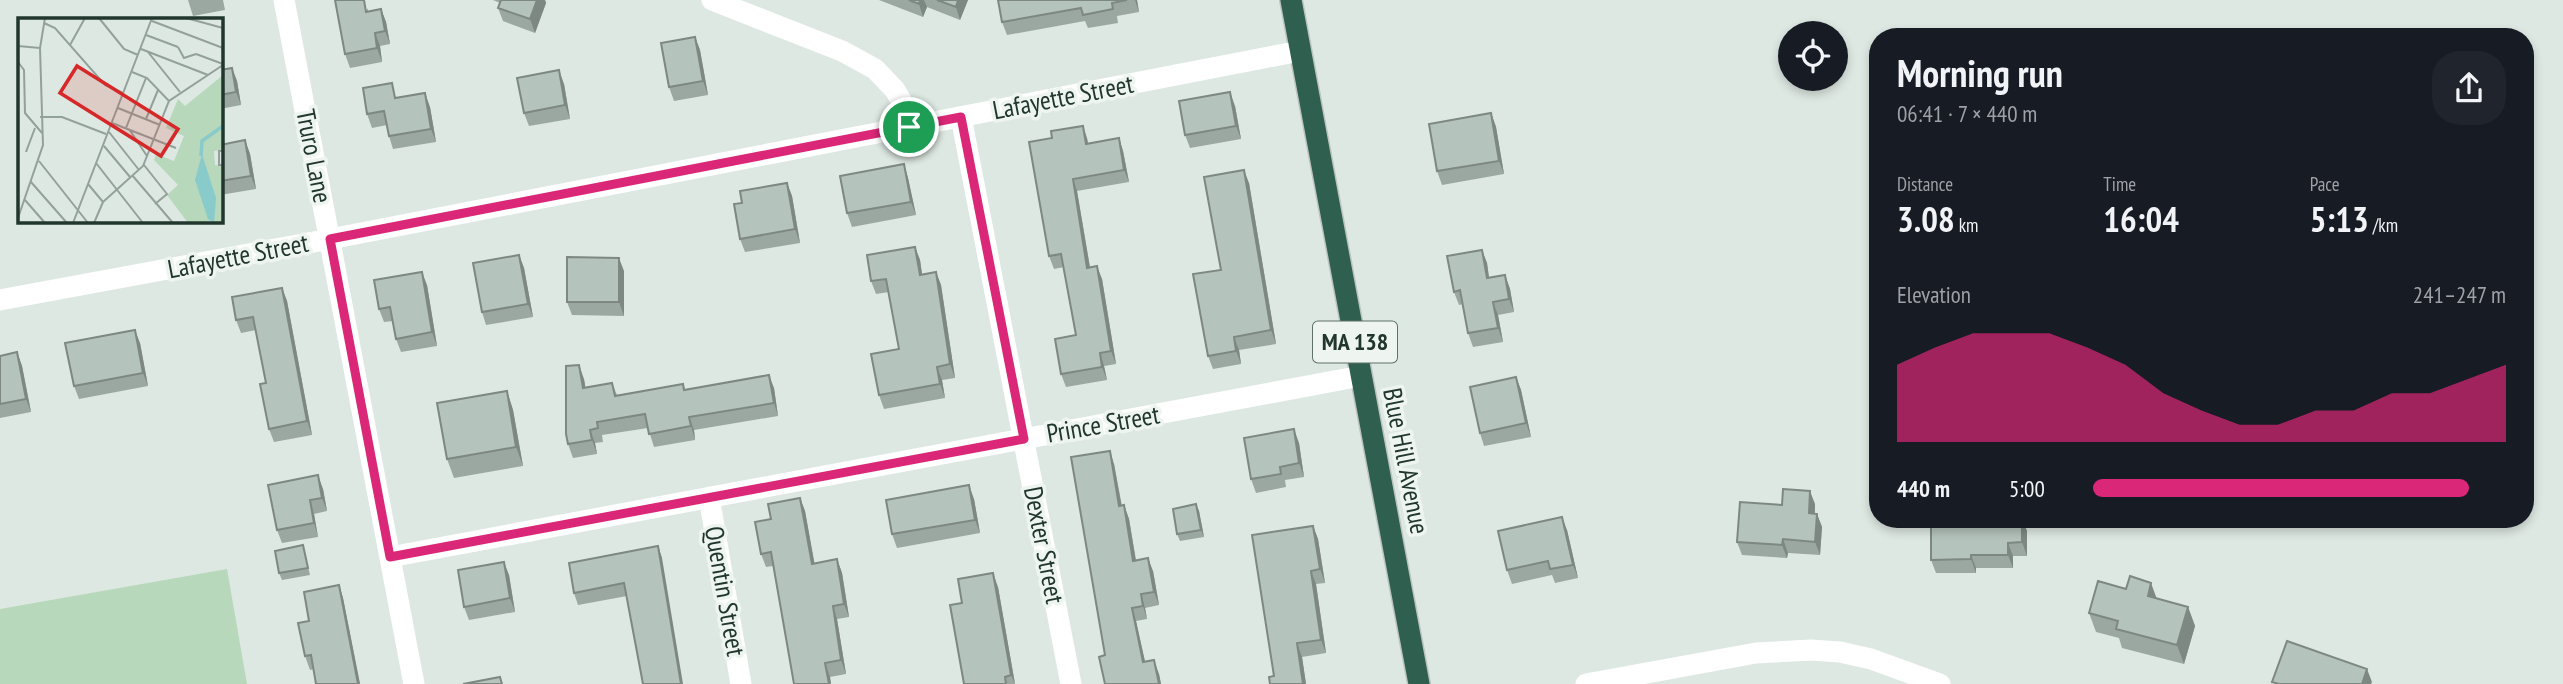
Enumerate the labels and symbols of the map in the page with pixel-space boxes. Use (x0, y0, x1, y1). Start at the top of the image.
inset map (18, 18, 222, 222)
street label: Lafayette Street (990, 67, 1136, 126)
pin (879, 97, 939, 157)
street label: Truro Lane (289, 106, 340, 206)
street label: Lafayette Street (165, 226, 311, 285)
road number: MA 138 (1313, 321, 1397, 362)
street label: Blue Hill Avenue (1376, 385, 1437, 537)
street label: Prince Street (1044, 397, 1162, 450)
street label: Dexter Street (1017, 483, 1072, 606)
street label: Quentin Street (698, 523, 753, 658)

